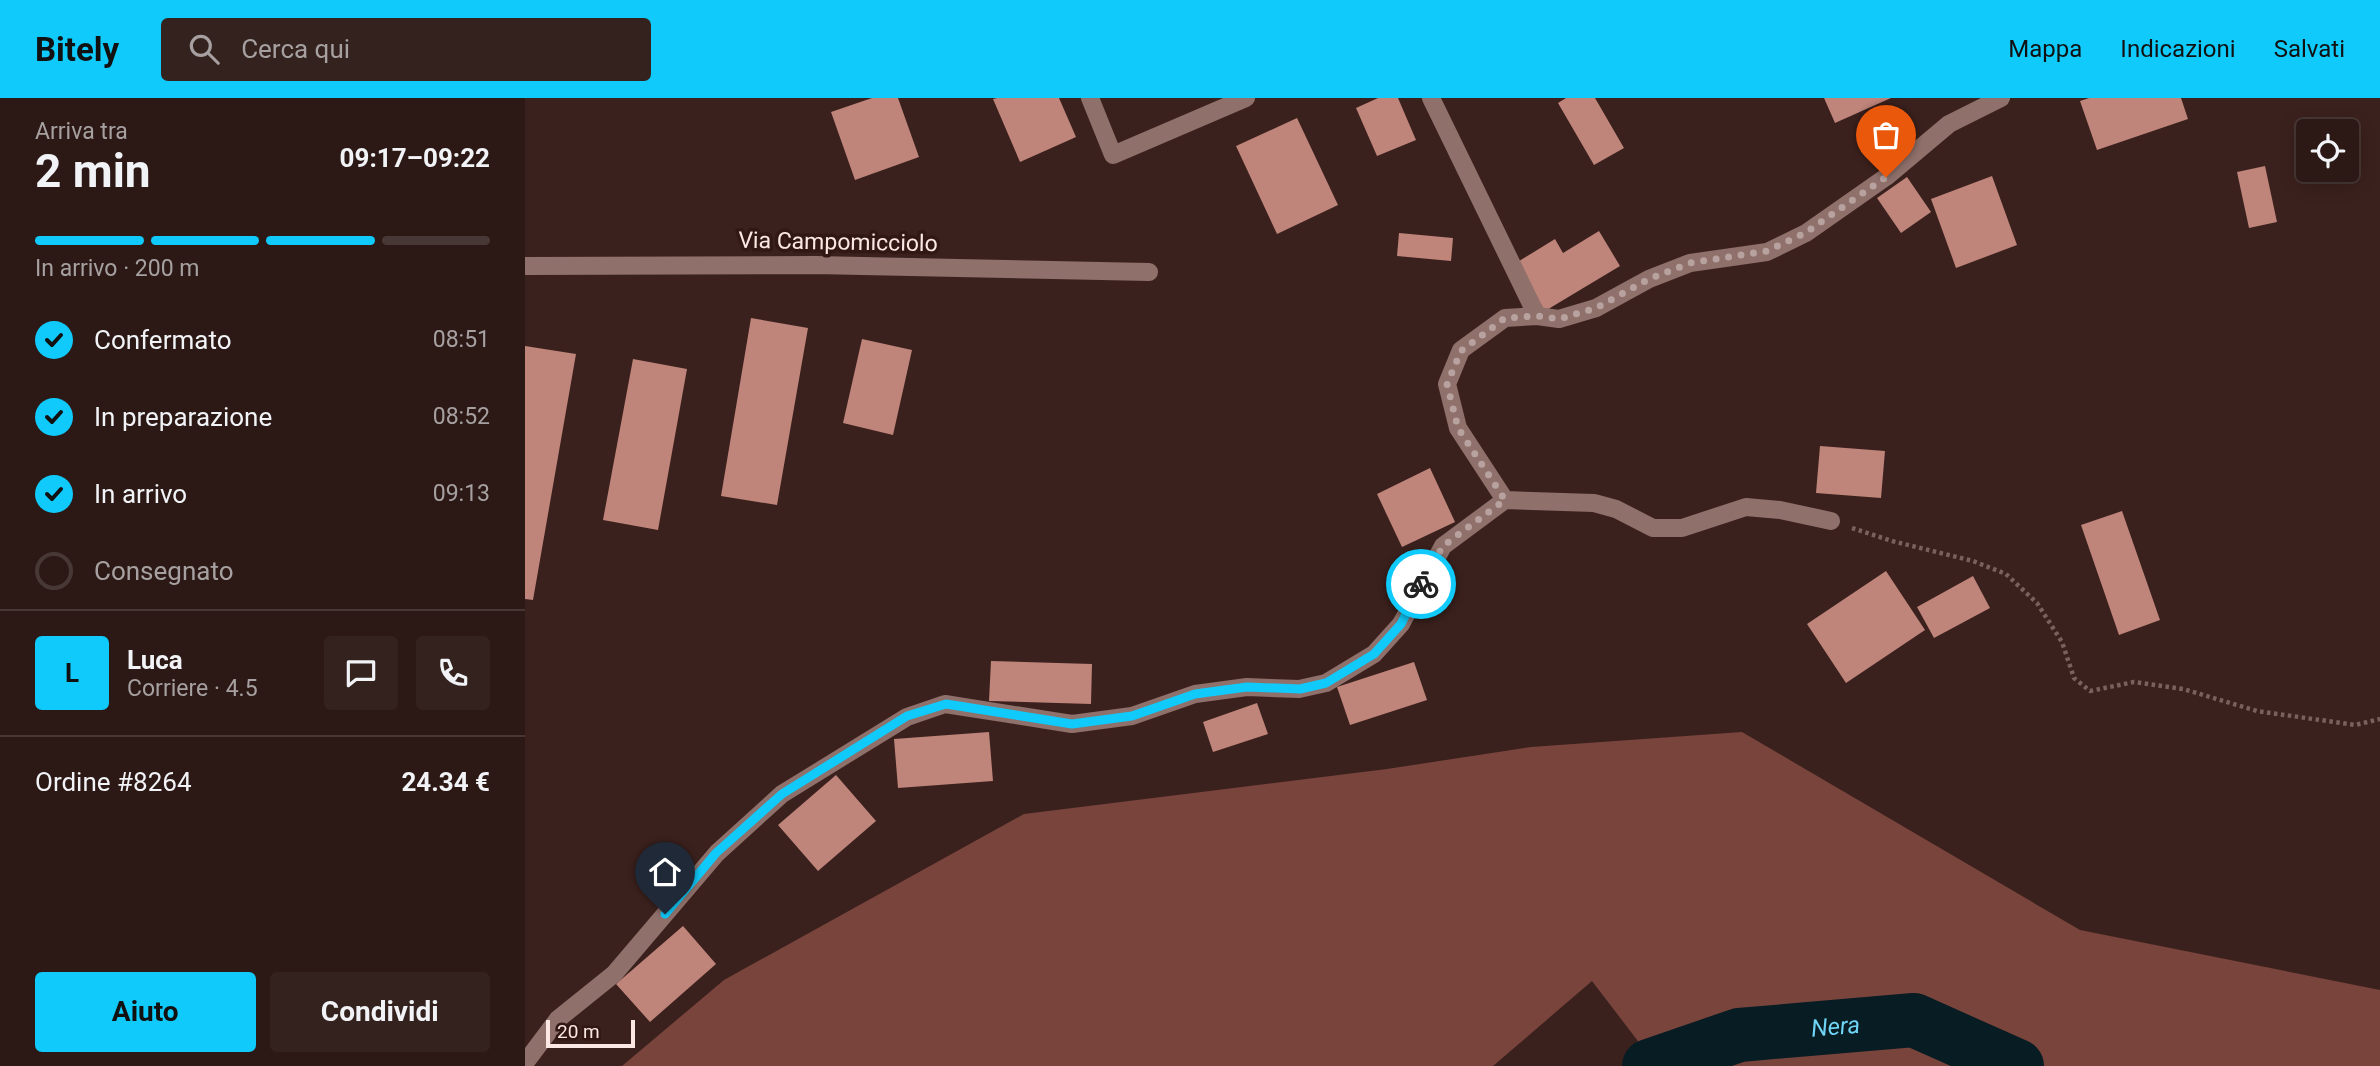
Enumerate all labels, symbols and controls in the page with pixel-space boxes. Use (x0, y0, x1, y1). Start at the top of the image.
search box (161, 18, 651, 81)
text: Bitely (35, 30, 119, 69)
icon: search (185, 30, 223, 68)
text: Cerca qui (241, 34, 350, 64)
text: Mappa (2008, 35, 2082, 63)
text: Indicazioni (2120, 35, 2236, 63)
text: Salvati (2274, 35, 2345, 63)
pin (1856, 105, 1916, 177)
icon: bag (1867, 116, 1905, 154)
text: Arriva tra (35, 118, 128, 145)
map controls (2296, 119, 2359, 182)
button: locate (2296, 119, 2359, 182)
text: 09:17–09:22 (340, 143, 490, 173)
text: 2 min (35, 144, 151, 198)
street label: Via Campomicciolo (738, 227, 938, 257)
text: In arrivo · 200 m (35, 255, 200, 282)
icon: check (35, 321, 73, 359)
text: Confermato (94, 325, 231, 355)
text: 08:51 (433, 326, 490, 353)
icon: check (35, 398, 73, 436)
text: In preparazione (94, 402, 272, 432)
text: 08:52 (433, 403, 490, 430)
icon: check (35, 475, 73, 513)
text: In arrivo (94, 479, 187, 509)
text: 09:13 (433, 480, 490, 507)
courier (1386, 549, 1456, 619)
text: Consegnato (94, 556, 234, 586)
icon: bike (1402, 565, 1440, 603)
button: chat (324, 636, 398, 710)
button: phone (416, 636, 490, 710)
text: Luca (127, 645, 183, 675)
text: L (65, 658, 79, 688)
text: Corriere · 4.5 (127, 675, 258, 702)
text: Ordine #8264 (35, 767, 192, 797)
text: 24.34 € (401, 767, 490, 797)
pin (635, 842, 695, 914)
icon: home (646, 853, 684, 891)
button: Aiuto (35, 972, 256, 1052)
button: Condividi (270, 972, 490, 1052)
water label: Nera (1810, 1011, 1861, 1043)
scale bar (546, 1017, 635, 1049)
text: 20 m (557, 1020, 600, 1043)

